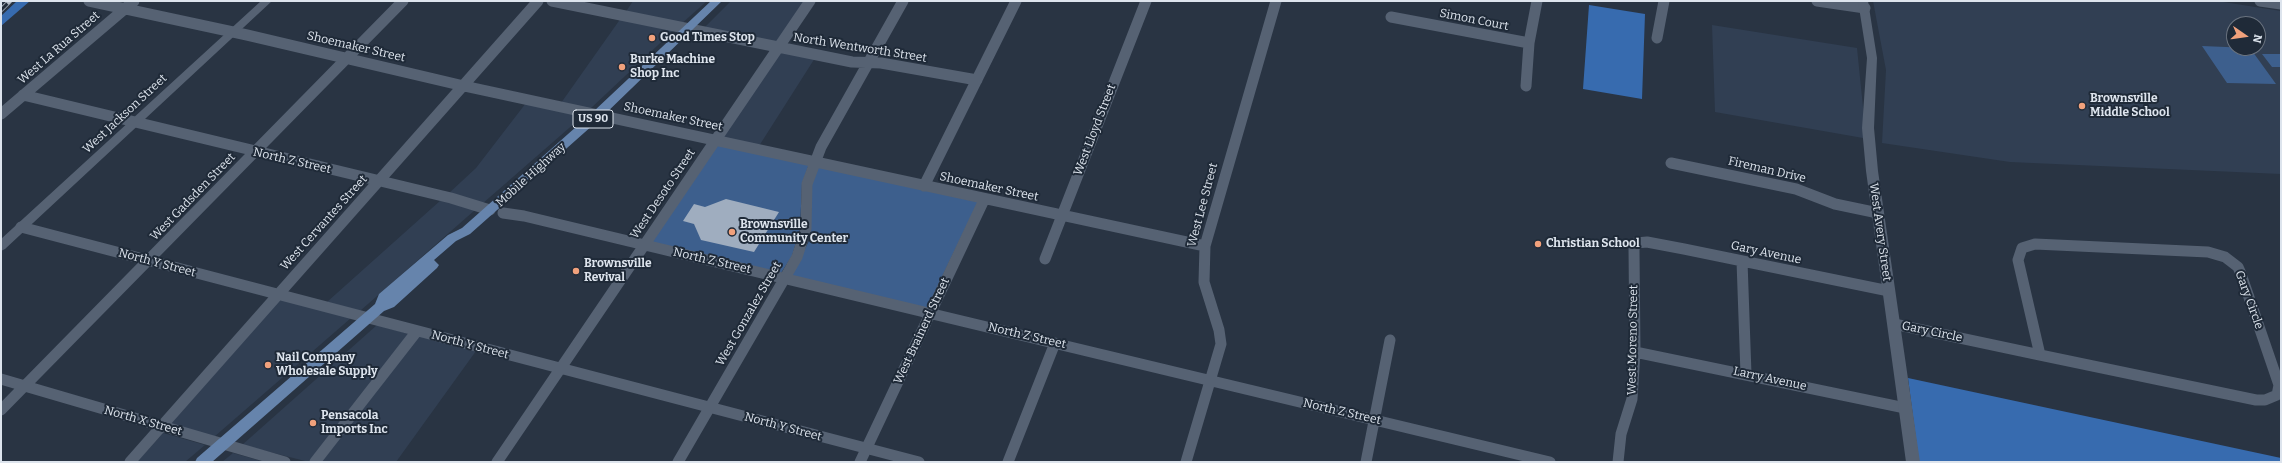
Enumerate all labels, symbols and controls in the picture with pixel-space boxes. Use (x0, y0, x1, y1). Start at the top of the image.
street label: Simon Court (1438, 6, 1510, 34)
street label: West La Rua Street (15, 8, 103, 88)
north arrow (2226, 16, 2266, 56)
street label: Shoemaker Street (305, 29, 407, 65)
street label: North Wentworth Street (792, 30, 928, 66)
place label: Good Times Stop (660, 31, 755, 45)
marker: Good Times Stop (647, 33, 657, 43)
text: N (2250, 33, 2264, 44)
place label: Burke Machine Shop Inc (630, 53, 715, 81)
marker: Burke Machine Shop Inc (617, 62, 627, 72)
street label: West Jackson Street (80, 71, 170, 157)
street label: West Lloyd Street (1071, 82, 1119, 178)
place label: Brownsville Middle School (2090, 92, 2170, 120)
street label: Shoemaker Street (622, 99, 724, 135)
marker: Brownsville Middle School (2077, 101, 2087, 111)
road number: US 90 (573, 110, 613, 128)
street label: Mobile Highway (493, 140, 569, 210)
street label: North Z Street (252, 145, 332, 177)
street label: West Desoto Street (628, 146, 698, 242)
street label: West Gadsden Street (147, 150, 239, 244)
street label: Fireman Drive (1727, 154, 1807, 186)
street label: West Lee Street (1185, 161, 1221, 249)
street label: Shoemaker Street (938, 169, 1040, 205)
street label: West Cervantes Street (278, 173, 370, 273)
street label: West Avery Street (1866, 182, 1894, 282)
place label: Brownsville Community Center (740, 218, 848, 246)
marker: Brownsville Community Center (727, 227, 737, 237)
place label: Christian School (1546, 237, 1640, 251)
marker: Christian School (1533, 239, 1543, 249)
street label: Gary Avenue (1729, 239, 1803, 267)
street label: North Z Street (672, 245, 752, 277)
street label: North Y Street (117, 246, 197, 280)
place label: Brownsville Revival (584, 257, 652, 285)
street label: West Gonzalez Street (713, 259, 785, 369)
marker: Brownsville Revival (571, 266, 581, 276)
street label: Gary Circle (2232, 269, 2266, 331)
street label: West Brainerd Street (891, 276, 953, 386)
street label: West Moreno Street (1625, 285, 1641, 395)
street label: Gary Circle (1900, 319, 1964, 345)
street label: North Z Street (987, 320, 1067, 352)
street label: North Y Street (430, 328, 510, 362)
place label: Nail Company Wholesale Supply (276, 351, 378, 379)
marker: Nail Company Wholesale Supply (263, 360, 273, 370)
street label: Larry Avenue (1732, 364, 1808, 394)
street label: North Z Street (1302, 396, 1382, 428)
street label: North X Street (102, 403, 184, 439)
place label: Pensacola Imports Inc (321, 409, 388, 437)
street label: North Y Street (743, 410, 823, 444)
marker: Pensacola Imports Inc (308, 418, 318, 428)

